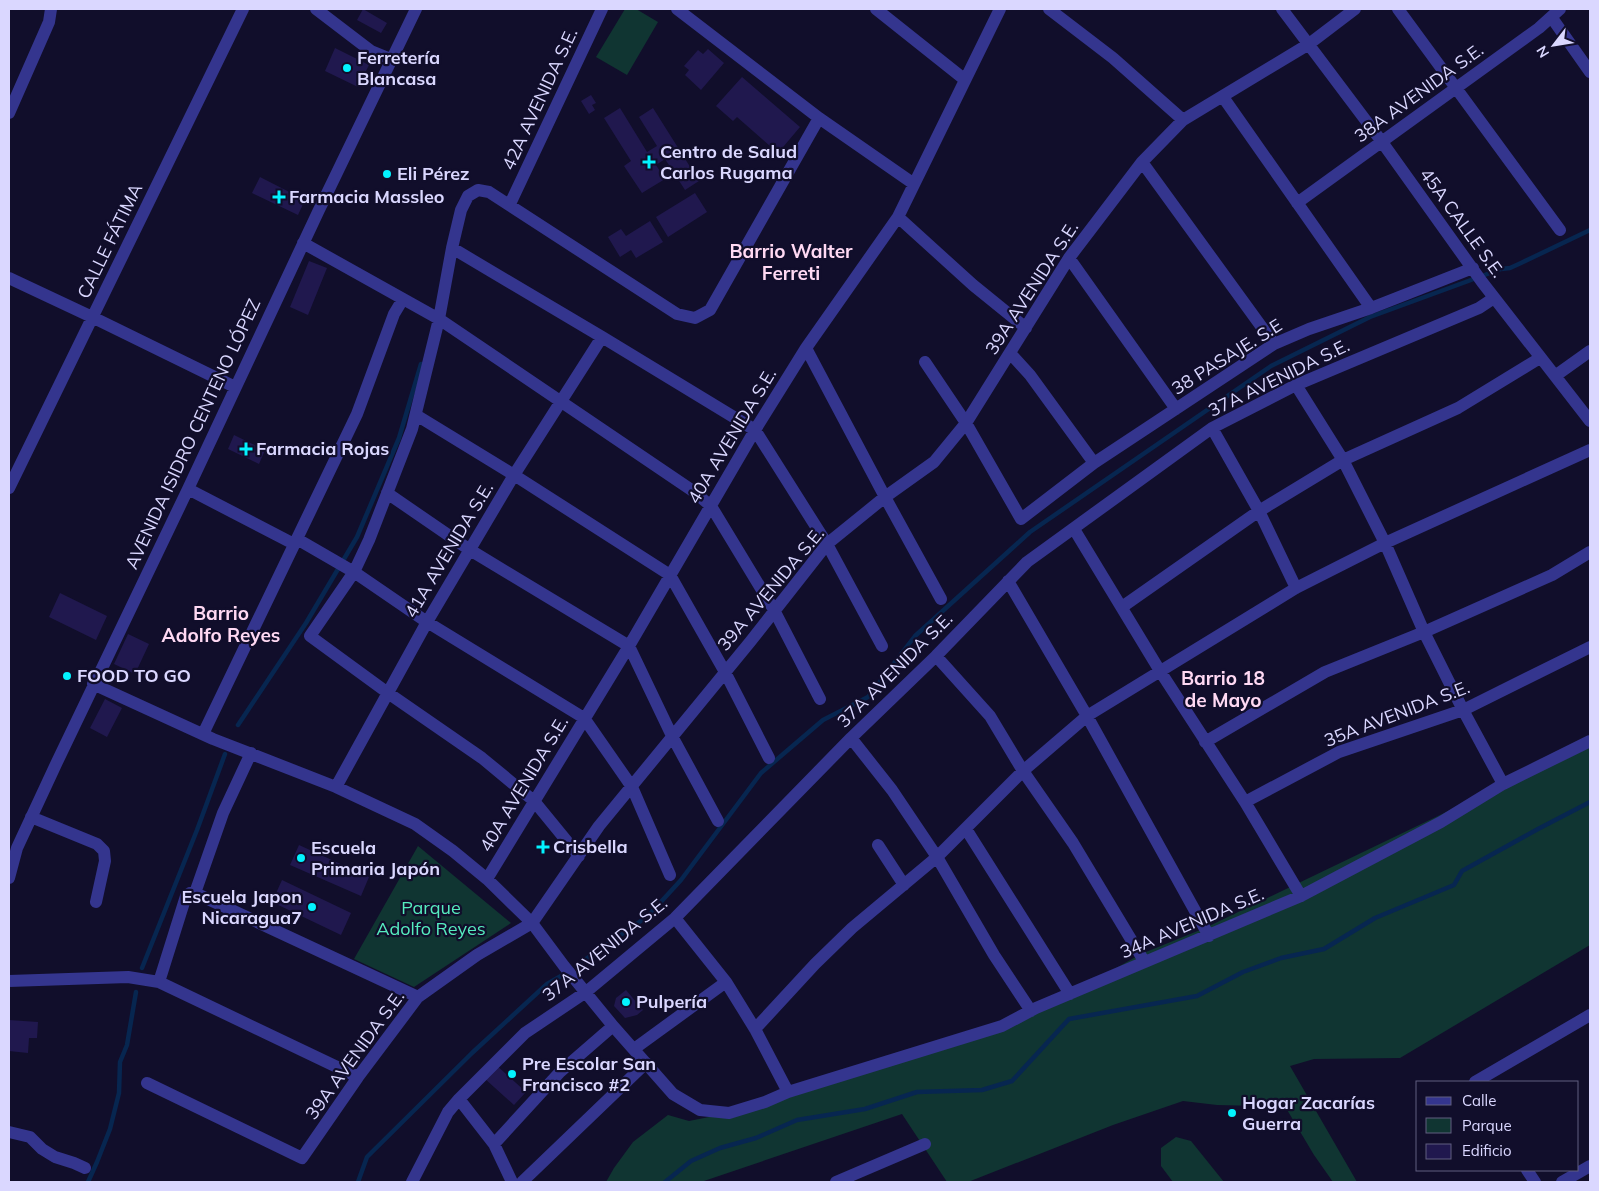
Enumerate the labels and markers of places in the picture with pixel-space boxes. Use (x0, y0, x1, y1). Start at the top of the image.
place label: Ferretería Blancasa (357, 46, 440, 90)
marker: Ferretería Blancasa (341, 62, 353, 74)
place label: Centro de Salud Carlos Rugama (660, 140, 797, 184)
marker: Centro de Salud Carlos Rugama (642, 155, 656, 169)
place label: Eli Pérez (397, 162, 470, 185)
marker: Eli Pérez (381, 168, 393, 180)
place label: Farmacia Massleo (289, 185, 444, 208)
marker: Farmacia Massleo (273, 191, 285, 203)
place label: Farmacia Rojas (256, 437, 389, 460)
marker: Farmacia Rojas (240, 443, 252, 455)
place label: FOOD TO GO (77, 664, 191, 687)
marker: FOOD TO GO (61, 670, 73, 682)
place label: Crisbella (553, 835, 628, 858)
place label: Escuela Primaria Japón (311, 836, 440, 880)
marker: Crisbella (537, 841, 549, 853)
marker: Escuela Primaria Japón (295, 852, 307, 864)
place label: Escuela Japon Nicaragua7 (182, 885, 302, 929)
marker: Escuela Japon Nicaragua7 (306, 901, 318, 913)
place label: Pulpería (636, 990, 707, 1013)
marker: Pulpería (620, 996, 632, 1008)
place label: Pre Escolar San Francisco #2 (522, 1052, 656, 1096)
marker: Pre Escolar San Francisco #2 (506, 1068, 518, 1080)
place label: Hogar Zacarías Guerra (1242, 1091, 1375, 1135)
marker: Hogar Zacarías Guerra (1226, 1107, 1238, 1119)

